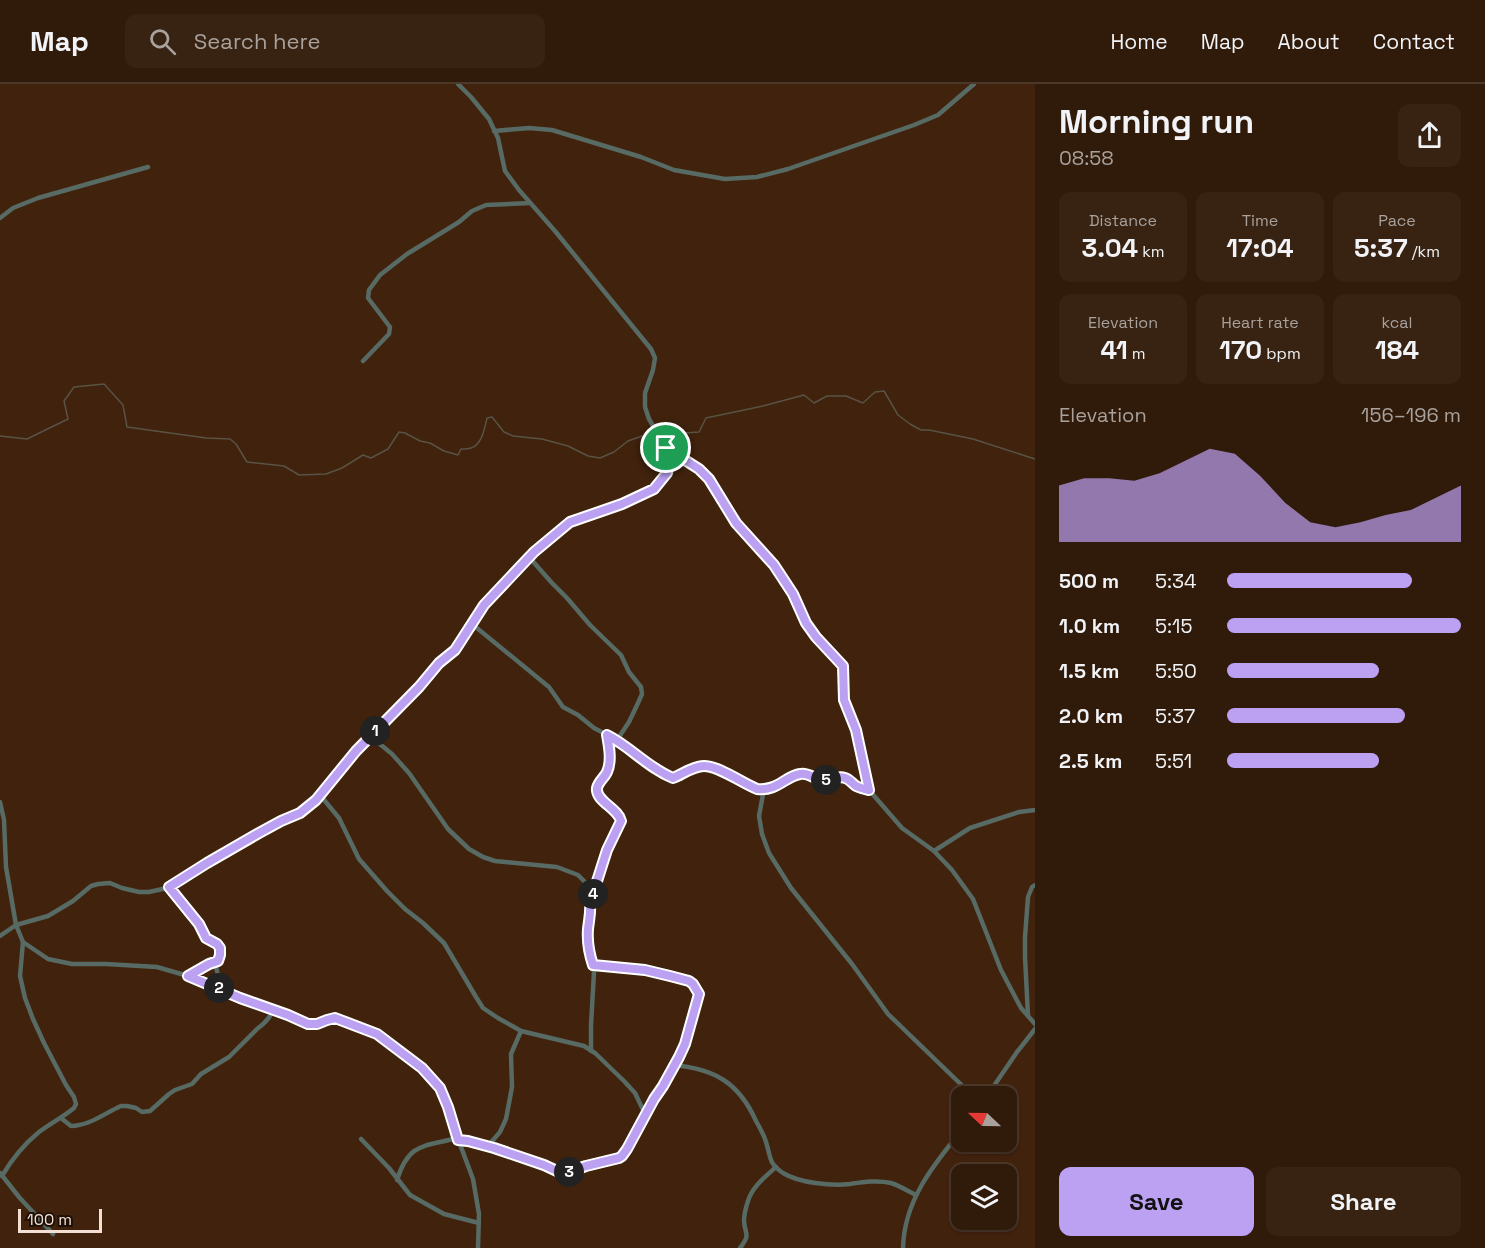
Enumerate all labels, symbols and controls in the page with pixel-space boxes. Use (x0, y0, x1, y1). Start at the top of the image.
search box (125, 14, 545, 68)
text: Map (30, 23, 89, 59)
icon: search (146, 25, 179, 58)
text: Search here (194, 27, 321, 55)
text: Home (1110, 28, 1168, 55)
text: Map (1201, 28, 1245, 55)
text: About (1278, 28, 1340, 55)
text: Contact (1373, 28, 1455, 55)
text: Morning run (1059, 101, 1254, 143)
button: share (1398, 104, 1461, 167)
text: 08:58 (1059, 145, 1114, 171)
text: Distance (1089, 210, 1157, 231)
text: Time (1242, 210, 1278, 231)
text: Pace (1378, 210, 1416, 231)
text: 3.04 (1081, 231, 1138, 265)
text: 17:04 (1226, 231, 1294, 265)
text: 5:37 (1354, 231, 1408, 265)
text: km (1138, 241, 1165, 262)
text: /km (1408, 241, 1440, 262)
text: Elevation (1088, 312, 1158, 333)
text: Heart rate (1221, 312, 1299, 333)
text: kcal (1382, 312, 1412, 333)
text: 41 (1100, 333, 1128, 367)
text: 170 (1219, 333, 1262, 367)
text: 184 (1375, 333, 1419, 367)
text: m (1128, 343, 1146, 364)
text: bpm (1262, 343, 1301, 364)
text: Elevation (1059, 402, 1147, 428)
text: 156–196 m (1361, 402, 1461, 428)
pin (640, 422, 691, 473)
icon: arrive (649, 431, 682, 464)
text: 500 m (1059, 568, 1119, 594)
text: 5:34 (1155, 568, 1197, 594)
text: 1.0 km (1059, 613, 1120, 639)
text: 5:15 (1155, 613, 1192, 639)
text: 1.5 km (1059, 658, 1119, 684)
text: 5:50 (1155, 658, 1197, 684)
text: 2.0 km (1059, 703, 1123, 729)
text: 5:37 (1155, 703, 1195, 729)
pin: 1 (360, 716, 390, 746)
text: 1 (371, 720, 379, 741)
text: 2.5 km (1059, 748, 1122, 774)
text: 5:51 (1155, 748, 1192, 774)
pin: 5 (811, 765, 841, 795)
text: 5 (821, 769, 831, 790)
pin: 4 (578, 879, 608, 909)
text: 4 (588, 883, 598, 904)
pin: 2 (204, 973, 234, 1003)
text: 2 (214, 977, 224, 998)
north arrow (951, 1086, 1017, 1152)
map controls (951, 1086, 1017, 1230)
pin: 3 (554, 1157, 584, 1187)
text: 3 (564, 1161, 574, 1182)
button: layers (951, 1164, 1017, 1230)
button: Save (1059, 1167, 1254, 1236)
button: Share (1266, 1167, 1461, 1236)
scale bar (18, 1206, 102, 1234)
text: 100 m (27, 1209, 72, 1230)

